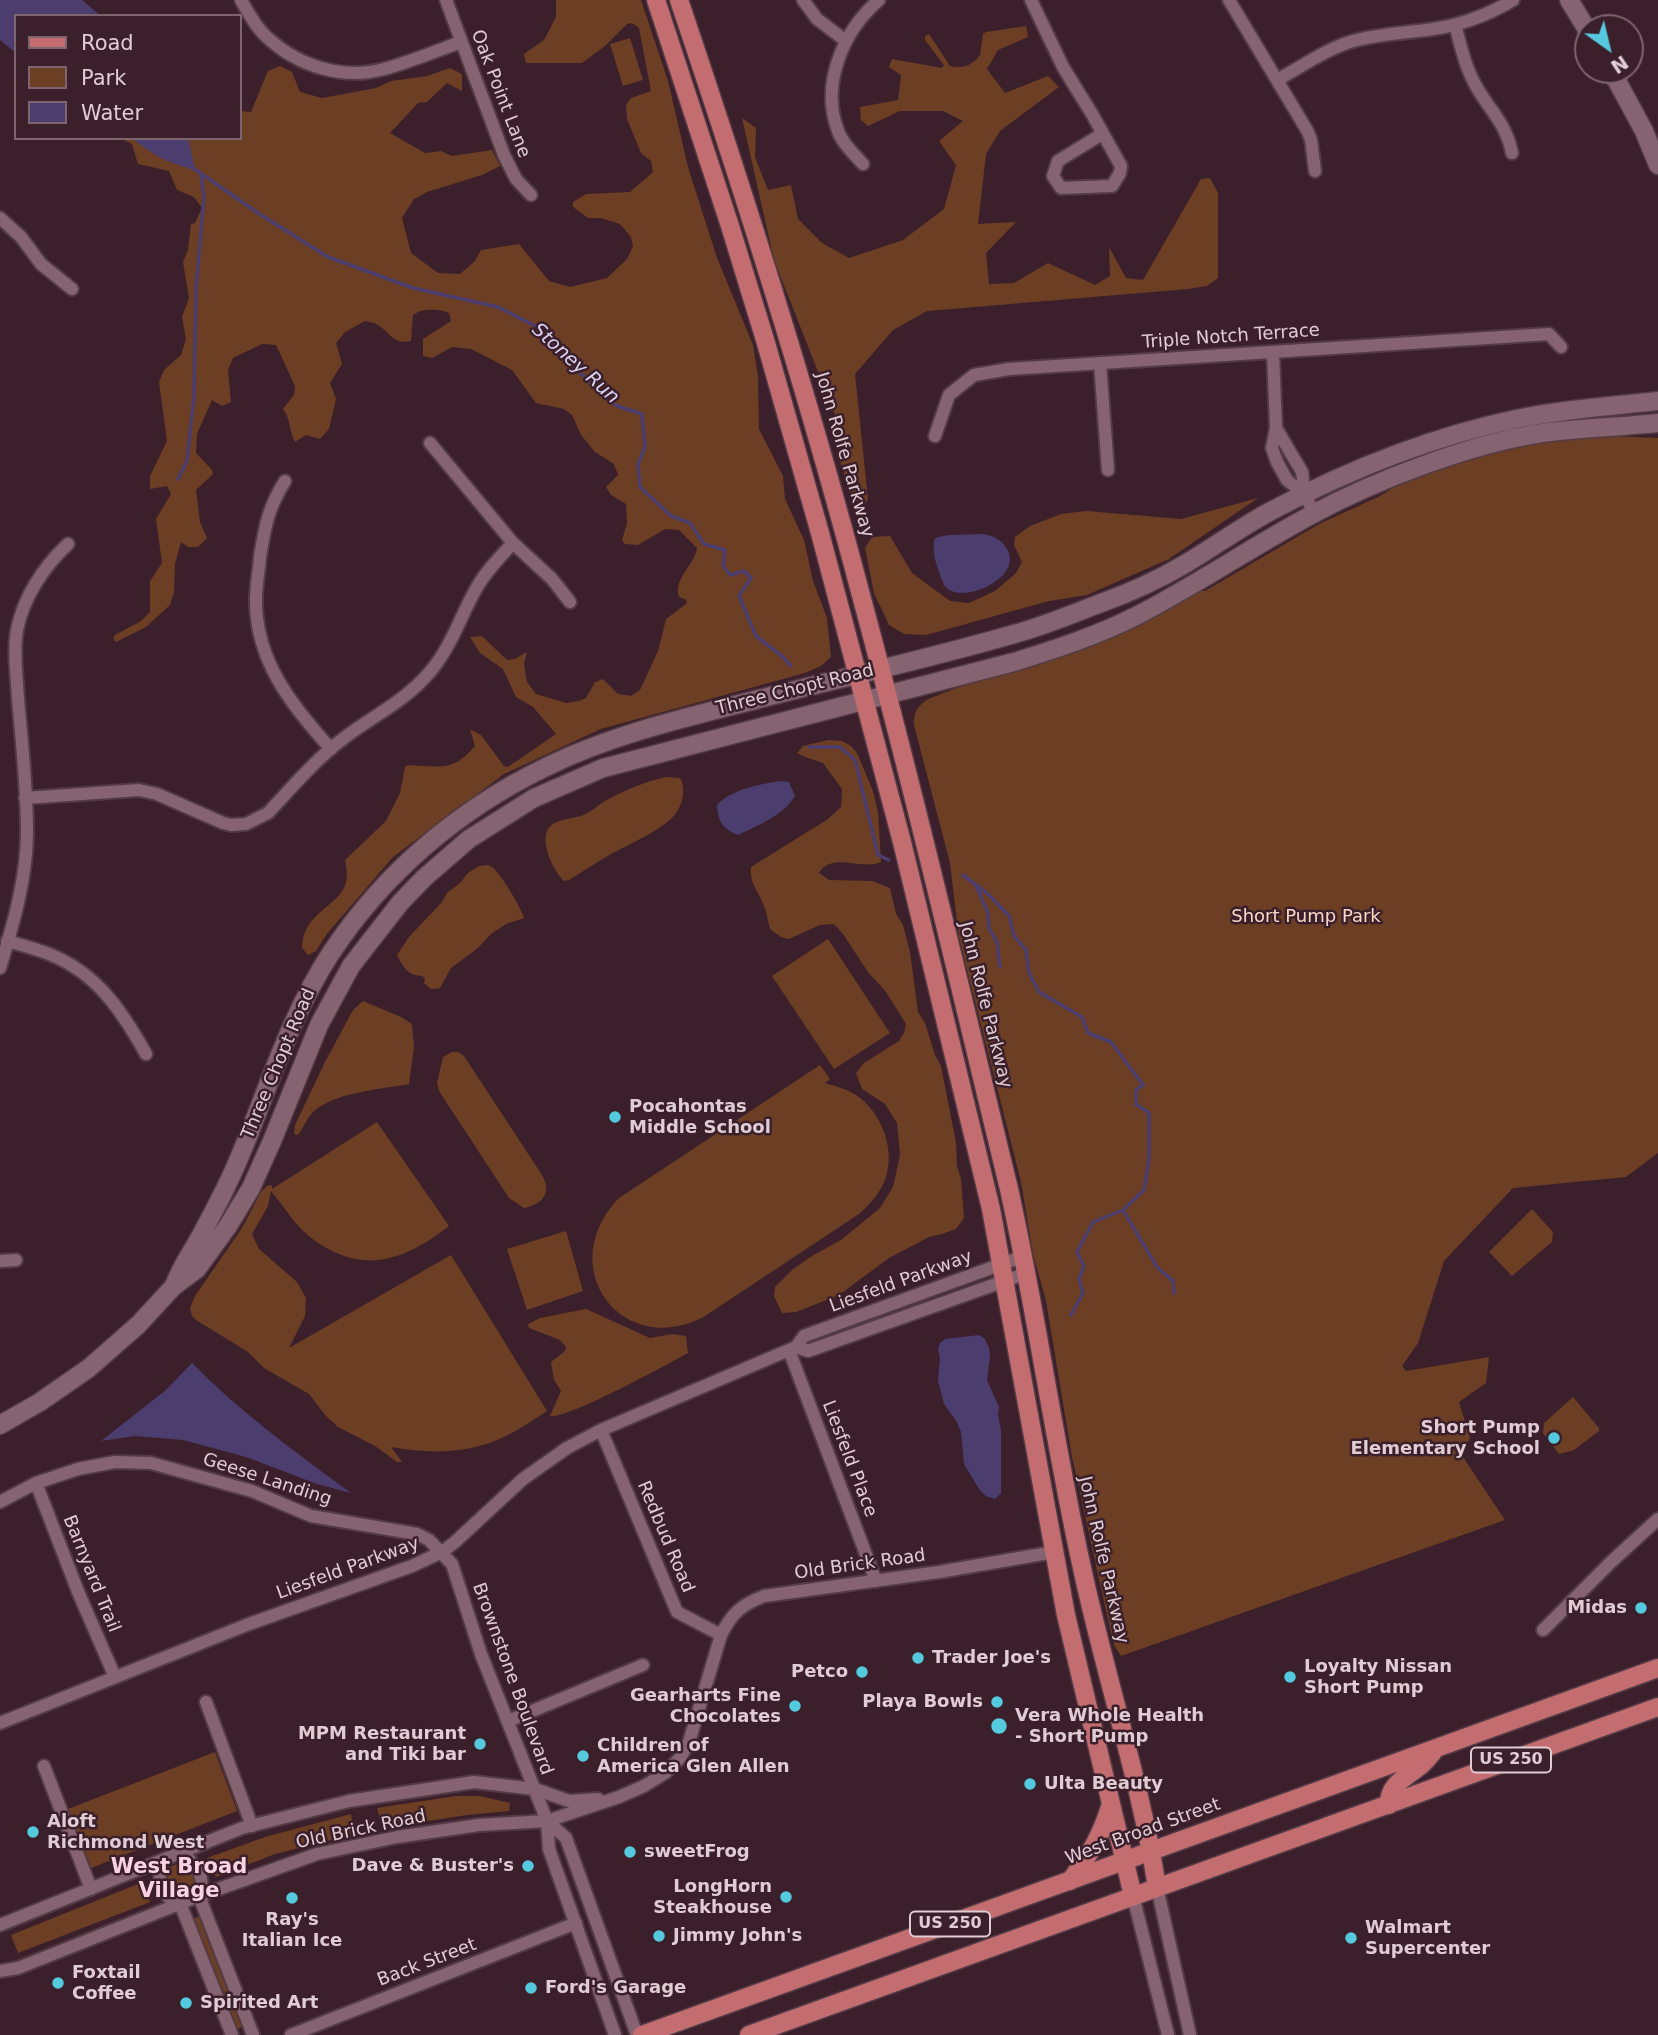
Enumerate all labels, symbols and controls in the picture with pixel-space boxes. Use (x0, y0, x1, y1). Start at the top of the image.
legend (14, 14, 242, 140)
north arrow (1574, 14, 1644, 84)
street label: Oak Point Lane (466, 27, 534, 161)
text: Road (81, 31, 134, 55)
text: N (1607, 51, 1632, 78)
text: Park (81, 66, 126, 90)
text: Water (81, 101, 143, 125)
water label: Stoney Run (527, 319, 623, 409)
street label: Triple Notch Terrace (1141, 320, 1321, 354)
street label: John Rolfe Parkway (810, 370, 878, 540)
street label: Three Chopt Road (714, 660, 876, 720)
park label: Short Pump Park (1231, 906, 1381, 928)
street label: John Rolfe Parkway (954, 919, 1016, 1091)
street label: Three Chopt Road (237, 985, 321, 1143)
place label: Pocahontas Middle School (629, 1096, 771, 1138)
marker: Pocahontas Middle School (607, 1109, 623, 1125)
street label: Liesfeld Parkway (827, 1246, 975, 1318)
street label: Liesfeld Place (817, 1398, 881, 1520)
place label: Short Pump Elementary School (1351, 1417, 1540, 1460)
marker: Short Pump Elementary School (1546, 1430, 1562, 1446)
street label: Geese Landing (200, 1449, 334, 1511)
street label: John Rolfe Parkway (1073, 1474, 1133, 1646)
street label: Redbud Road (632, 1478, 698, 1596)
street label: Barnyard Trail (58, 1512, 124, 1636)
street label: Liesfeld Parkway (274, 1533, 422, 1605)
street label: Old Brick Road (793, 1545, 927, 1585)
street label: Brownstone Boulevard (467, 1580, 557, 1778)
place label: Midas (1567, 1597, 1627, 1619)
marker: Midas (1633, 1600, 1649, 1616)
place label: Trader Joe's (932, 1647, 1051, 1669)
marker: Trader Joe's (910, 1650, 926, 1666)
place label: Loyalty Nissan Short Pump (1304, 1656, 1452, 1698)
place label: Petco (791, 1661, 848, 1683)
marker: Petco (854, 1664, 870, 1680)
marker: Loyalty Nissan Short Pump (1282, 1669, 1298, 1685)
place label: Gearharts Fine Chocolates (630, 1685, 781, 1728)
place label: Playa Bowls (862, 1691, 983, 1713)
marker: Playa Bowls (989, 1694, 1005, 1710)
marker: Gearharts Fine Chocolates (787, 1698, 803, 1714)
place label: Vera Whole Health - Short Pump (1015, 1705, 1204, 1748)
marker: Vera Whole Health - Short Pump (989, 1716, 1009, 1736)
place label: MPM Restaurant and Tiki bar (298, 1723, 466, 1766)
place label: Children of America Glen Allen (597, 1735, 790, 1778)
marker: MPM Restaurant and Tiki bar (472, 1736, 488, 1752)
marker: Children of America Glen Allen (575, 1748, 591, 1764)
road number: US 250 (1471, 1748, 1551, 1772)
place label: Ulta Beauty (1044, 1773, 1163, 1795)
marker: Ulta Beauty (1022, 1776, 1038, 1792)
street label: West Broad Street (1063, 1794, 1223, 1870)
street label: Old Brick Road (294, 1806, 428, 1854)
place label: Aloft Richmond West (47, 1811, 204, 1854)
marker: Aloft Richmond West (25, 1824, 41, 1840)
place label: sweetFrog (644, 1841, 750, 1863)
marker: sweetFrog (622, 1844, 638, 1860)
district label: West Broad Village (111, 1855, 247, 1905)
place label: Dave & Buster's (352, 1855, 514, 1877)
marker: Dave & Buster's (520, 1858, 536, 1874)
place label: LongHorn Steakhouse (653, 1876, 772, 1918)
marker: LongHorn Steakhouse (778, 1889, 794, 1905)
marker: Ray's Italian Ice (284, 1890, 300, 1906)
place label: Ray's Italian Ice (242, 1909, 342, 1952)
road number: US 250 (910, 1912, 990, 1936)
place label: Walmart Supercenter (1365, 1917, 1490, 1960)
place label: Jimmy John's (673, 1925, 802, 1947)
marker: Jimmy John's (651, 1928, 667, 1944)
marker: Walmart Supercenter (1343, 1930, 1359, 1946)
street label: Back Street (375, 1934, 479, 1992)
place label: Foxtail Coffee (72, 1962, 141, 2004)
marker: Foxtail Coffee (50, 1975, 66, 1991)
place label: Ford's Garage (545, 1977, 686, 1999)
marker: Ford's Garage (523, 1980, 539, 1996)
place label: Spirited Art (200, 1992, 318, 2014)
marker: Spirited Art (178, 1995, 194, 2011)

